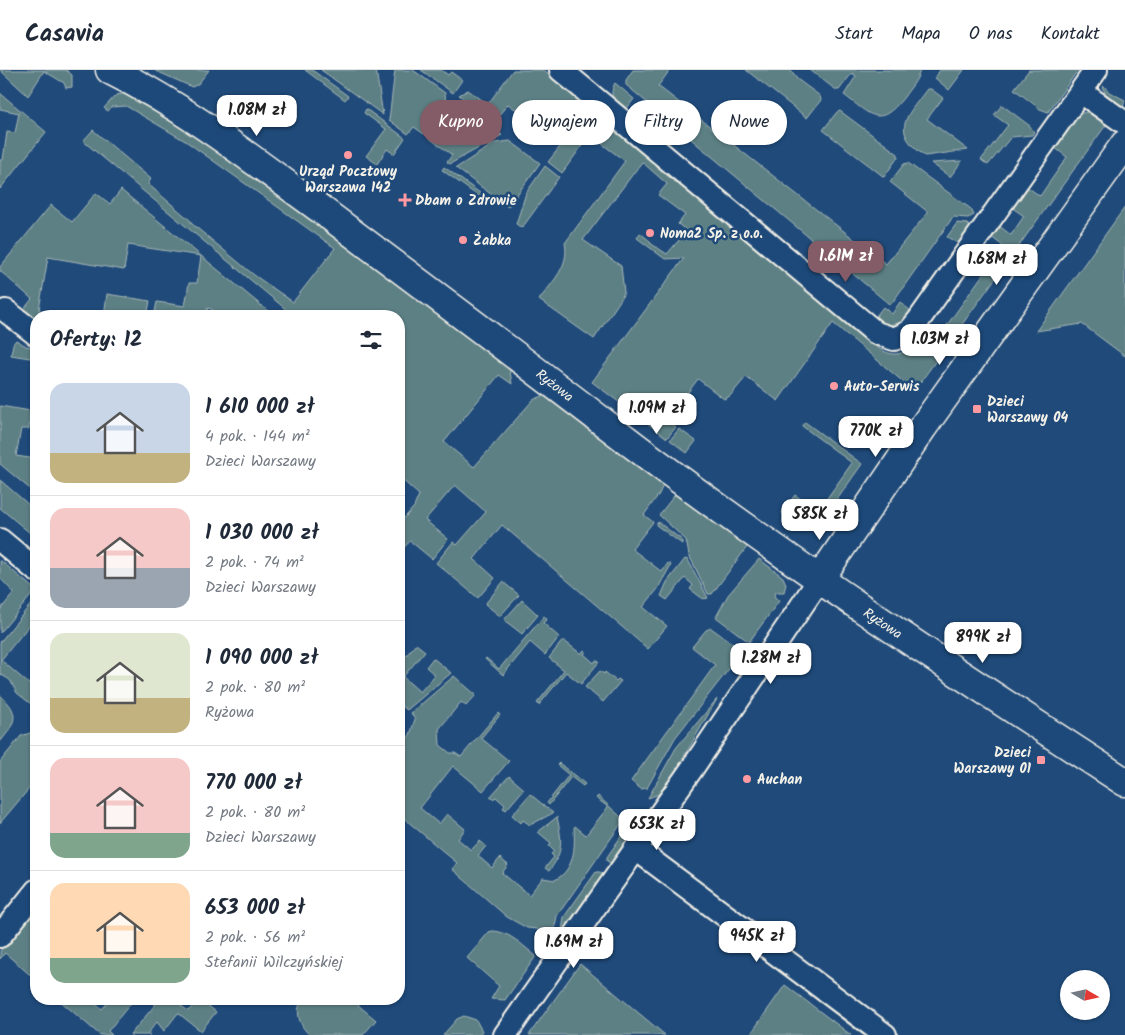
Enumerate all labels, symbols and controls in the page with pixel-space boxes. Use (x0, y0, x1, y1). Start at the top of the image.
text: Casavia (25, 15, 104, 54)
text: Start (835, 20, 873, 49)
text: Mapa (901, 20, 941, 49)
text: O nas (969, 20, 1013, 49)
text: Kontakt (1041, 20, 1100, 49)
pin: 1.08M zł (205, 94, 309, 137)
text: 1.08M zł (228, 98, 286, 123)
chip: Kupno (420, 100, 502, 145)
chip: Wynajem (512, 100, 615, 145)
chip: Filtry (625, 100, 701, 145)
chip: Nowe (711, 100, 787, 145)
marker: Urząd Pocztowy Warszawa 142 (342, 149, 354, 161)
place label: Urząd Pocztowy Warszawa 142 (299, 161, 398, 199)
place label: Dbam o Zdrowie (415, 190, 517, 212)
marker: Dbam o Zdrowie (399, 194, 411, 206)
place label: Noma2 Sp. z o.o. (660, 223, 763, 245)
marker: Noma2 Sp. z o.o. (644, 227, 656, 239)
place label: Żabka (473, 230, 511, 252)
marker: Żabka (457, 234, 469, 246)
pin: 1.61M zł (794, 240, 898, 283)
text: 1.61M zł (819, 244, 873, 269)
pin: 1.68M zł (945, 244, 1049, 286)
text: 1.68M zł (968, 247, 1026, 272)
text: Oferty: 12 (50, 324, 142, 357)
pin: 1.03M zł (888, 324, 992, 366)
icon: filters (357, 326, 385, 354)
text: 1.03M zł (911, 327, 969, 352)
street label: Ryżowa (531, 364, 578, 408)
place label: Auto-Serwis (844, 376, 920, 398)
marker: Auto-Serwis (828, 380, 840, 392)
text: 1 610 000 zł (205, 391, 315, 424)
place label: Dzieci Warszawy 04 (987, 391, 1068, 429)
pin: 1.09M zł (605, 392, 709, 435)
text: 1.09M zł (629, 396, 686, 421)
icon: home (90, 403, 150, 463)
marker: Dzieci Warszawy 04 (971, 403, 983, 415)
pin: 770K zł (830, 416, 922, 458)
text: 770K zł (850, 419, 902, 444)
text: 4 pok. · 144 m² (205, 424, 310, 449)
text: Dzieci Warszawy (205, 449, 316, 474)
pin: 585K zł (774, 498, 866, 541)
text: 585K zł (792, 502, 848, 527)
text: 1 030 000 zł (205, 517, 319, 550)
icon: home (90, 528, 150, 588)
text: 2 pok. · 74 m² (205, 550, 304, 575)
text: Dzieci Warszawy (205, 575, 316, 600)
street label: Ryżowa (858, 603, 906, 645)
pin: 899K zł (937, 622, 1029, 664)
text: 899K zł (955, 625, 1011, 650)
text: 1 090 000 zł (205, 642, 318, 675)
pin: 1.28M zł (719, 642, 823, 685)
text: 1.28M zł (741, 646, 801, 671)
icon: home (90, 653, 150, 713)
text: 2 pok. · 80 m² (205, 675, 305, 700)
text: Ryżowa (205, 700, 254, 725)
place label: Dzieci Warszawy 01 (953, 742, 1032, 780)
marker: Dzieci Warszawy 01 (1035, 754, 1047, 766)
text: 770 000 zł (205, 767, 302, 800)
place label: Auchan (757, 769, 802, 791)
marker: Auchan (741, 773, 753, 785)
icon: home (90, 778, 150, 838)
text: 2 pok. · 80 m² (205, 800, 305, 825)
pin: 653K zł (611, 808, 703, 851)
text: 653K zł (629, 812, 685, 837)
text: Dzieci Warszawy (205, 825, 316, 850)
text: 653 000 zł (205, 892, 305, 925)
icon: home (90, 903, 150, 963)
pin: 945K zł (711, 920, 803, 963)
text: 945K zł (730, 924, 784, 949)
text: 2 pok. · 56 m² (205, 925, 305, 950)
pin: 1.69M zł (522, 926, 626, 969)
text: 1.69M zł (545, 930, 603, 955)
text: Stefanii Wilczyńskiej (205, 950, 343, 975)
north arrow (1060, 970, 1110, 1020)
map controls (1060, 970, 1110, 1020)

